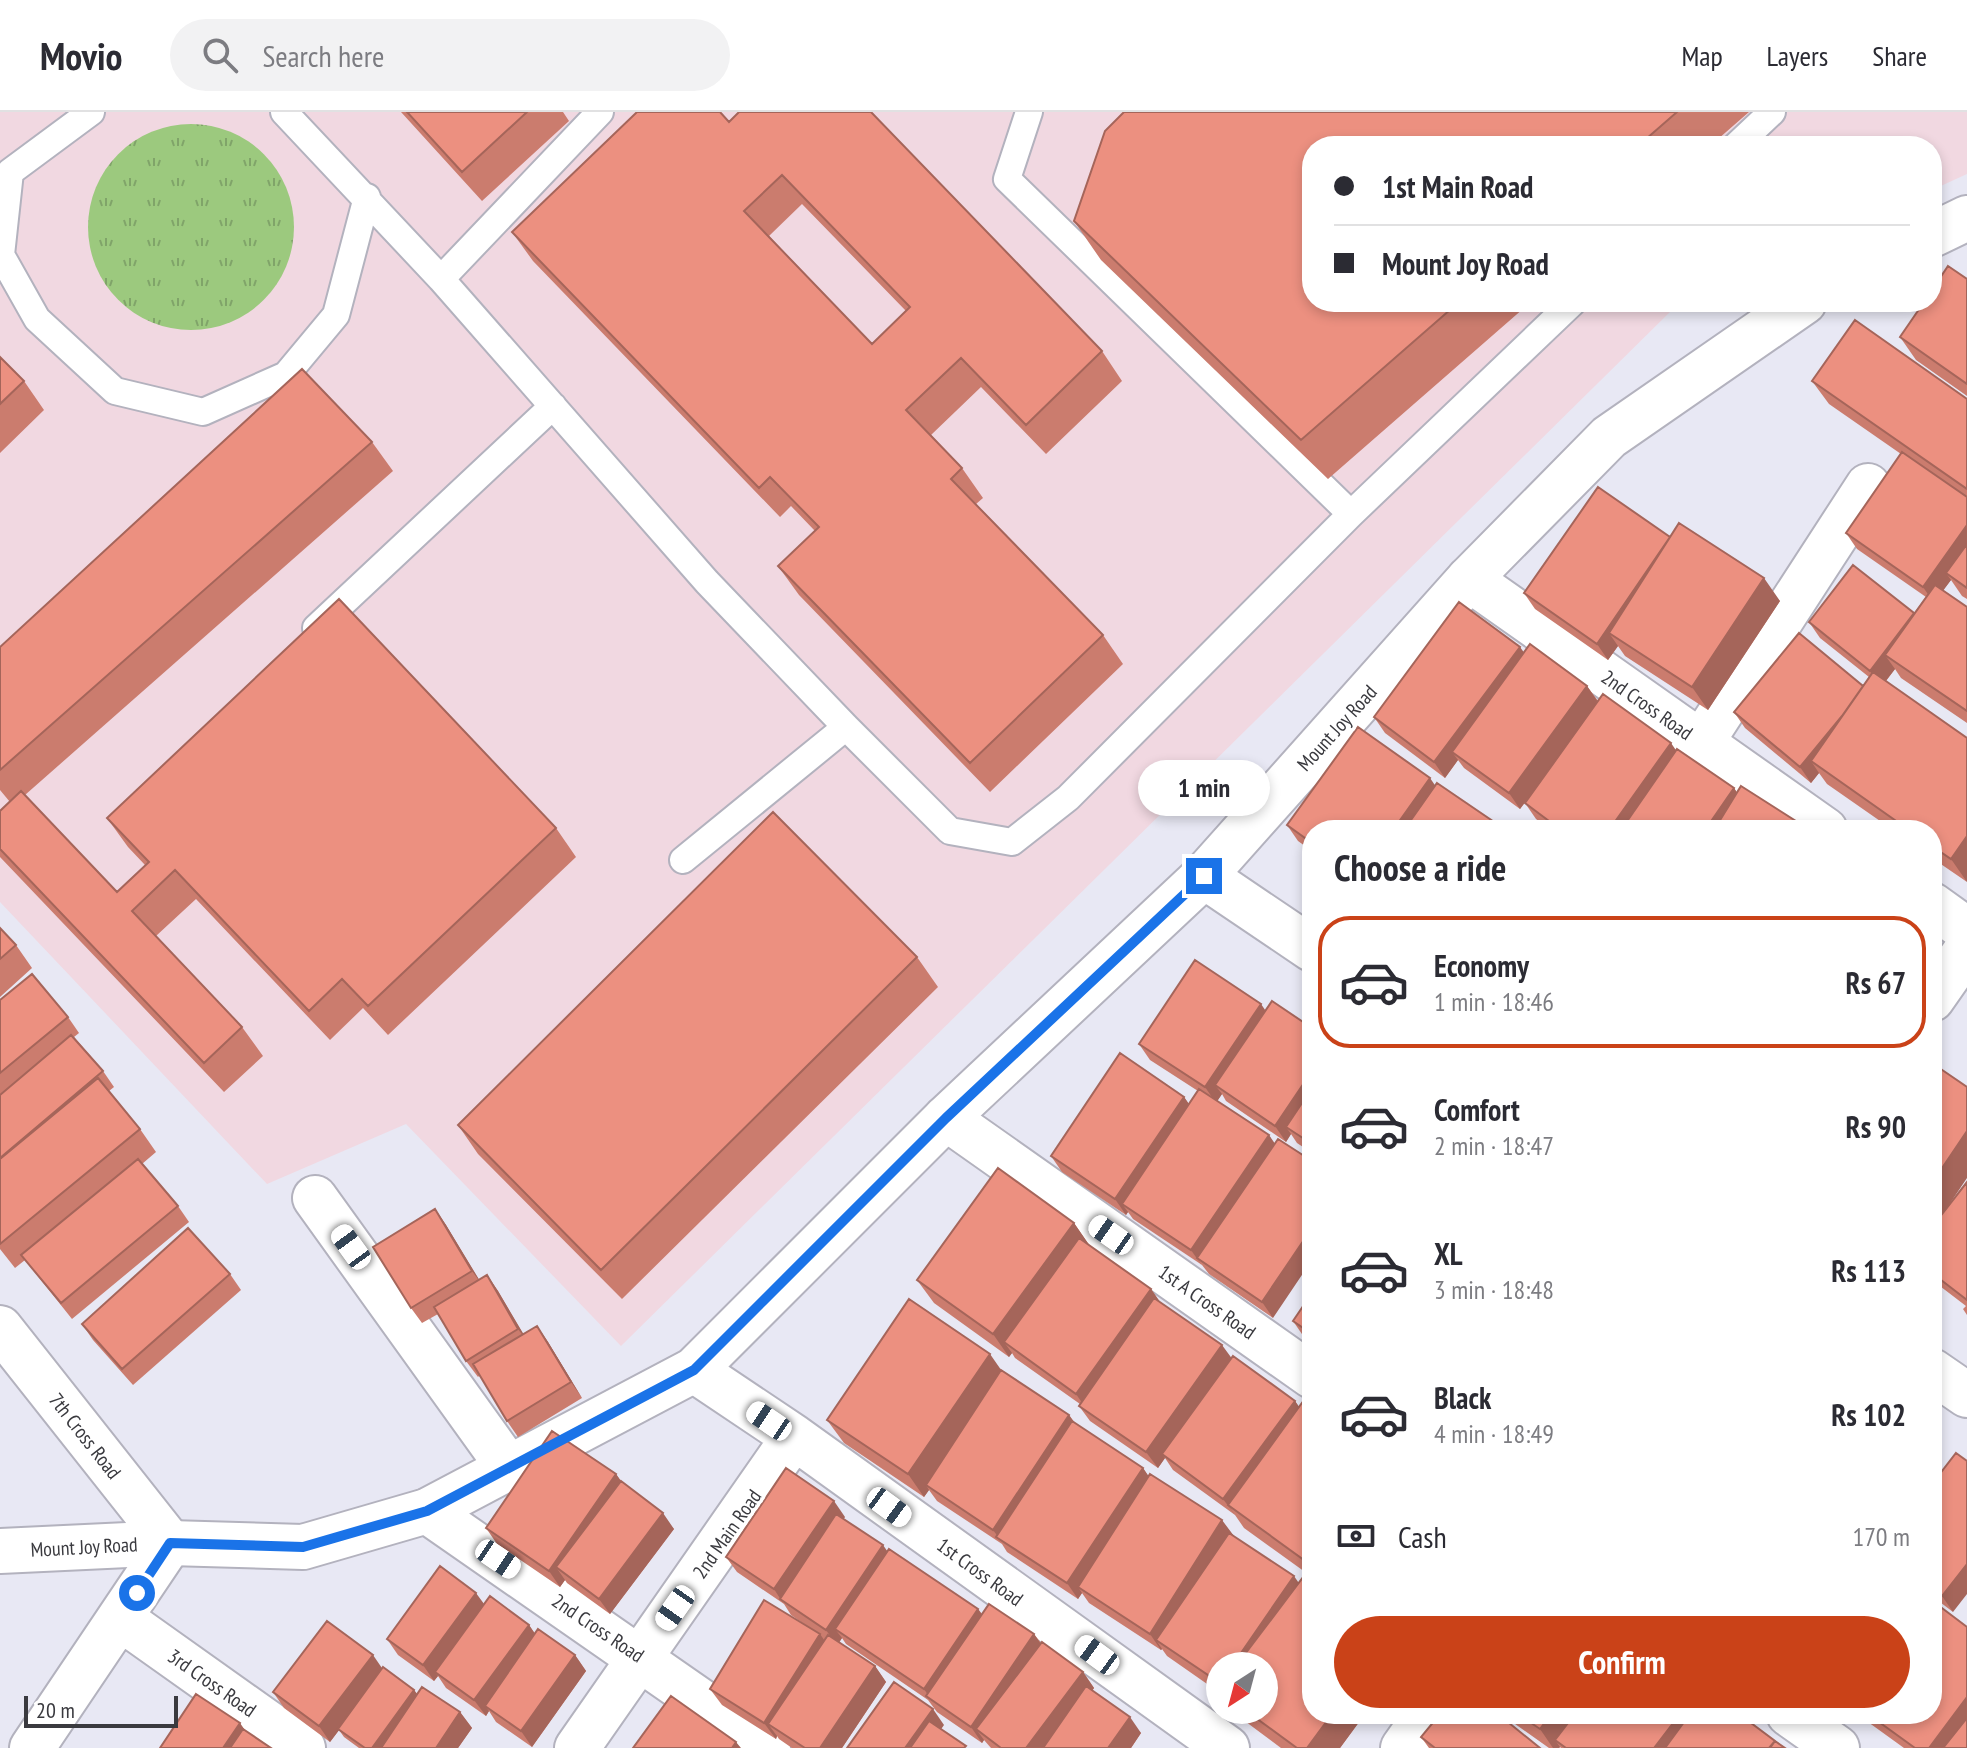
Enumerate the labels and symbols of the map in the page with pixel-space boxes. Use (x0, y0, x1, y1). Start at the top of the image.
street label: 2nd Cross Road (1596, 664, 1698, 746)
street label: Mount Joy Road (1291, 679, 1383, 777)
callout: 1 min (1138, 760, 1270, 816)
route end (1186, 858, 1222, 894)
car (1084, 1211, 1138, 1259)
car (327, 1221, 375, 1273)
street label: 1st A Cross Road (1153, 1259, 1261, 1345)
street label: 7th Cross Road (43, 1388, 127, 1484)
car (742, 1398, 796, 1444)
car (863, 1483, 915, 1531)
street label: 2nd Main Road (687, 1484, 767, 1584)
street label: Mount Joy Road (30, 1531, 138, 1563)
street label: 1st Cross Road (932, 1532, 1028, 1612)
car (471, 1536, 525, 1582)
route start (119, 1575, 155, 1611)
car (651, 1581, 699, 1635)
street label: 2nd Cross Road (547, 1588, 649, 1668)
car (1071, 1631, 1123, 1679)
street label: 3rd Cross Road (163, 1643, 261, 1723)
north arrow (1206, 1652, 1278, 1724)
scale bar (24, 1692, 178, 1728)

